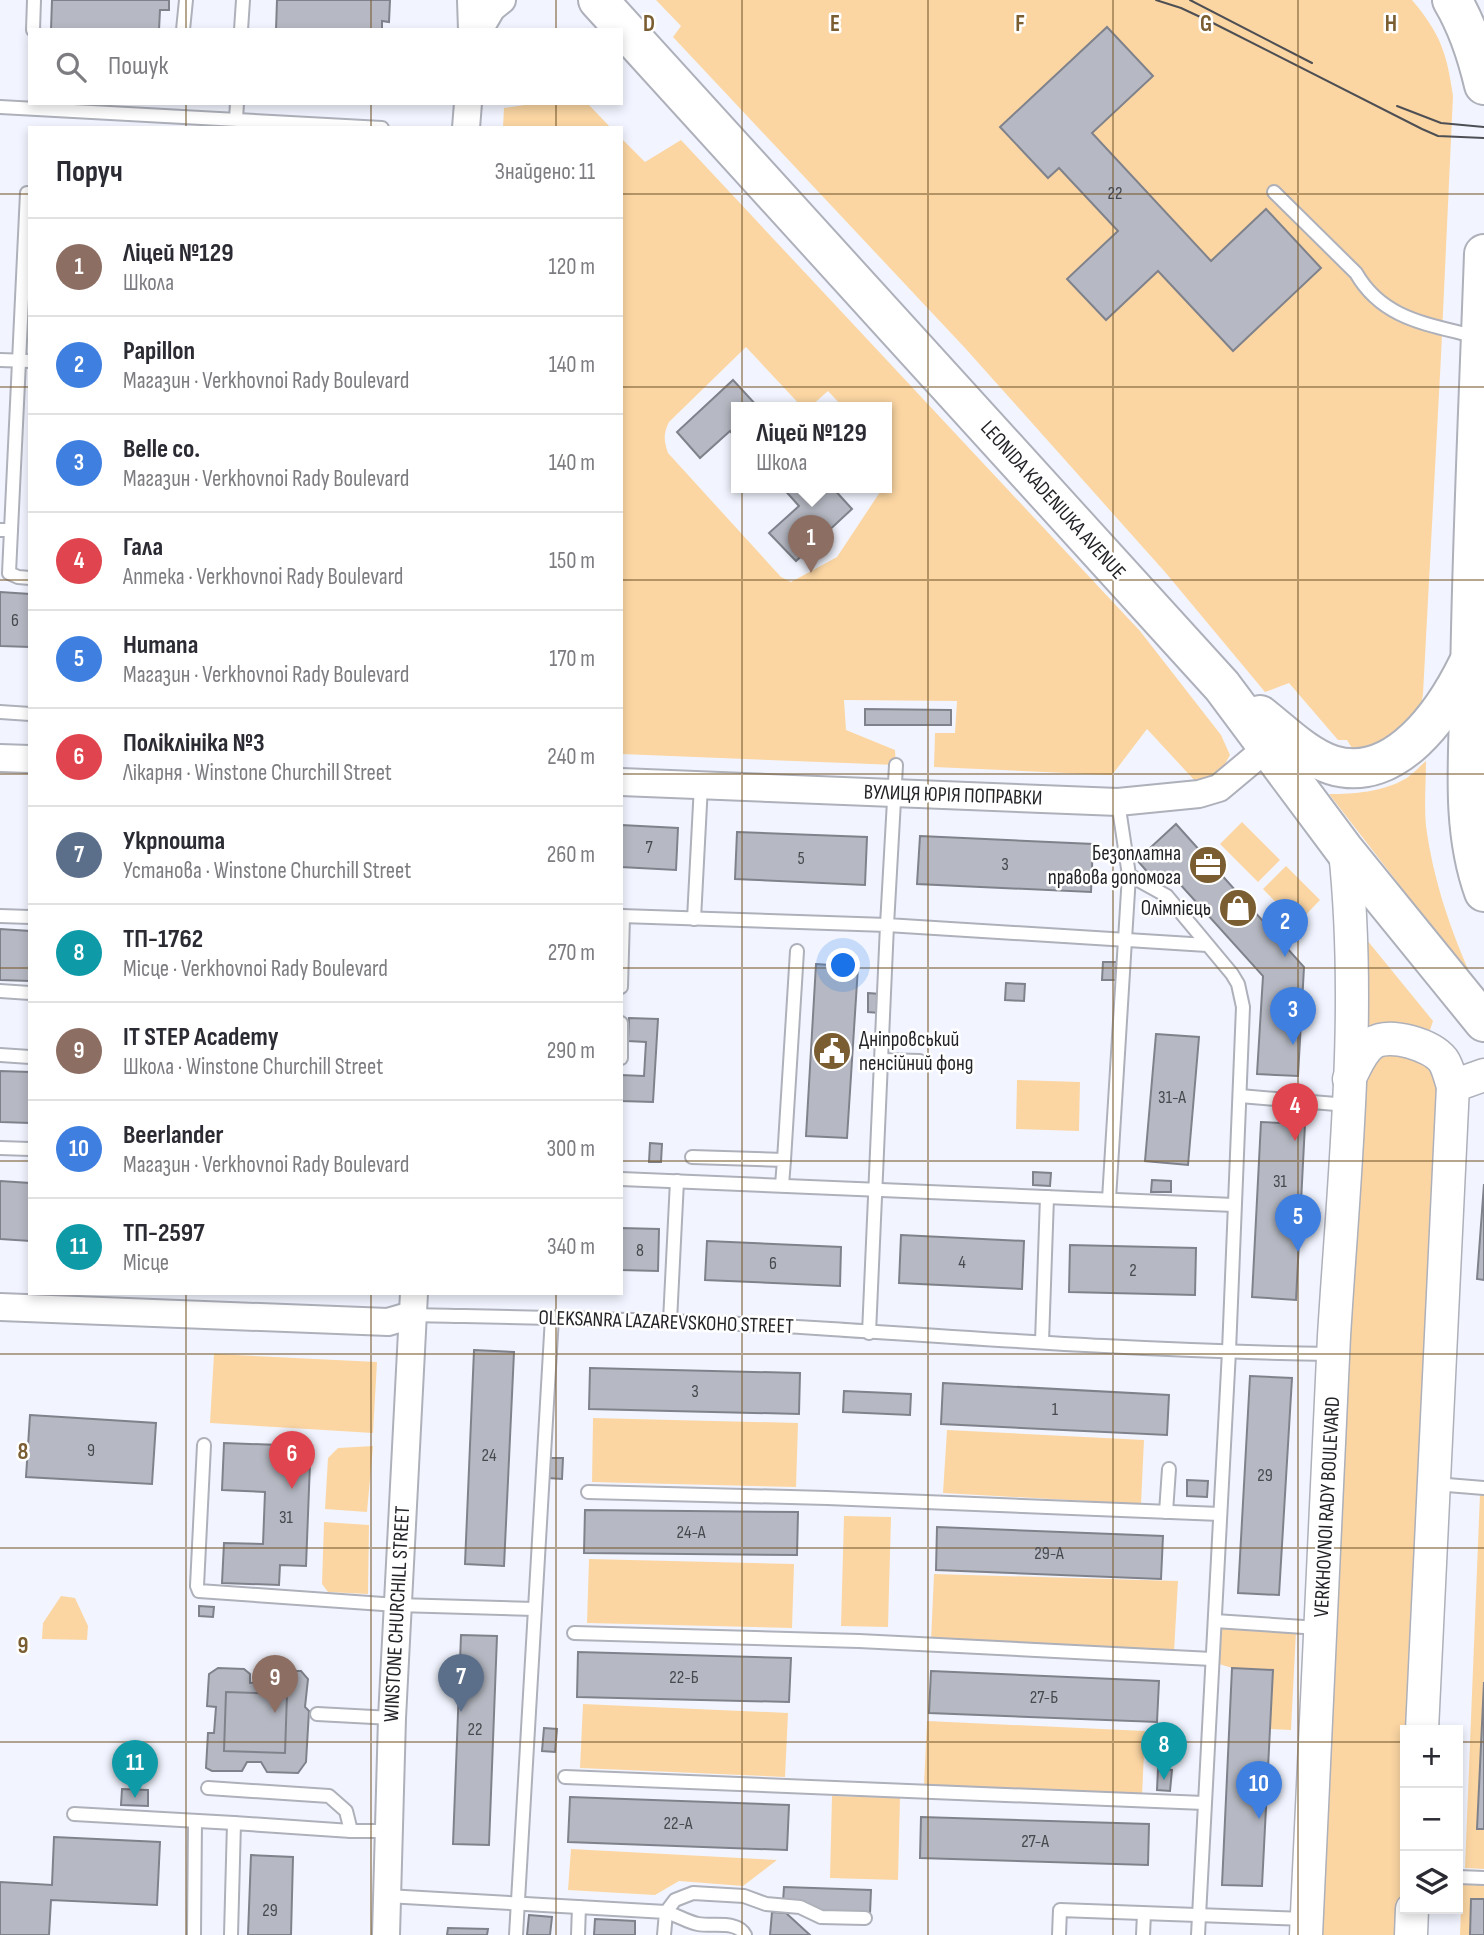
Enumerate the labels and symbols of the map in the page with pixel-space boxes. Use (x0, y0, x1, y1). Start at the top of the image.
text: D (643, 10, 655, 38)
text: E (830, 10, 840, 38)
text: F (1015, 10, 1025, 38)
text: G (1200, 10, 1212, 38)
text: H (1385, 10, 1397, 38)
house number: 22 (1108, 183, 1122, 204)
street label: LEONIDA KADENIUKA AVENUE (975, 416, 1131, 584)
pin: 1 (788, 515, 834, 573)
house number: 6 (11, 610, 19, 631)
street label: ВУЛИЦЯ ЮРІЯ ПОПРАВКИ (863, 779, 1043, 811)
house number: 7 (645, 837, 653, 858)
place label: Безоплатна правова допомога (1048, 841, 1181, 890)
office icon: Безоплатна правова допомога (1187, 844, 1229, 886)
house number: 5 (797, 848, 805, 869)
house number: 3 (1001, 854, 1009, 875)
shop icon: Олімпієць (1217, 887, 1259, 929)
place label: Олімпієць (1141, 896, 1211, 921)
pin: 2 (1262, 899, 1308, 957)
your location (826, 948, 860, 982)
pin: 3 (1270, 987, 1316, 1045)
place label: Дніпровський пенсійний фонд (859, 1027, 974, 1076)
public building icon: Дніпровський пенсійний фонд (811, 1030, 853, 1072)
pin: 4 (1272, 1083, 1318, 1141)
house number: 31-А (1158, 1087, 1186, 1108)
house number: 31 (1273, 1171, 1288, 1192)
pin: 5 (1275, 1194, 1321, 1252)
house number: 8 (636, 1240, 644, 1261)
house number: 4 (958, 1252, 966, 1273)
house number: 6 (769, 1253, 777, 1274)
house number: 2 (1129, 1260, 1137, 1281)
street label: OLEKSANRA LAZAREVSKOHO STREET (538, 1305, 795, 1339)
house number: 3 (691, 1381, 699, 1402)
street label: VERKHOVNOI RADY BOULEVARD (1309, 1396, 1345, 1618)
house number: 1 (1052, 1399, 1059, 1420)
pin: 6 (269, 1431, 315, 1489)
text: 8 (18, 1438, 29, 1466)
house number: 9 (87, 1440, 95, 1461)
house number: 24 (482, 1445, 497, 1466)
house number: 29 (1257, 1465, 1273, 1486)
street label: WINSTONE CHURCHILL STREET (379, 1505, 415, 1723)
house number: 31 (279, 1507, 294, 1528)
house number: 24-А (677, 1522, 706, 1543)
house number: 29-А (1034, 1543, 1064, 1564)
text: 9 (18, 1632, 28, 1660)
pin: 7 (438, 1654, 484, 1712)
pin: 9 (252, 1655, 298, 1713)
house number: 22-Б (669, 1667, 699, 1688)
house number: 27-Б (1030, 1687, 1058, 1708)
house number: 22 (468, 1719, 482, 1740)
pin: 8 (1141, 1722, 1187, 1780)
pin: 11 (112, 1740, 158, 1798)
pin: 10 (1236, 1761, 1282, 1819)
house number: 22-А (664, 1813, 693, 1834)
house number: 27-А (1021, 1831, 1049, 1852)
house number: 29 (262, 1900, 278, 1921)

